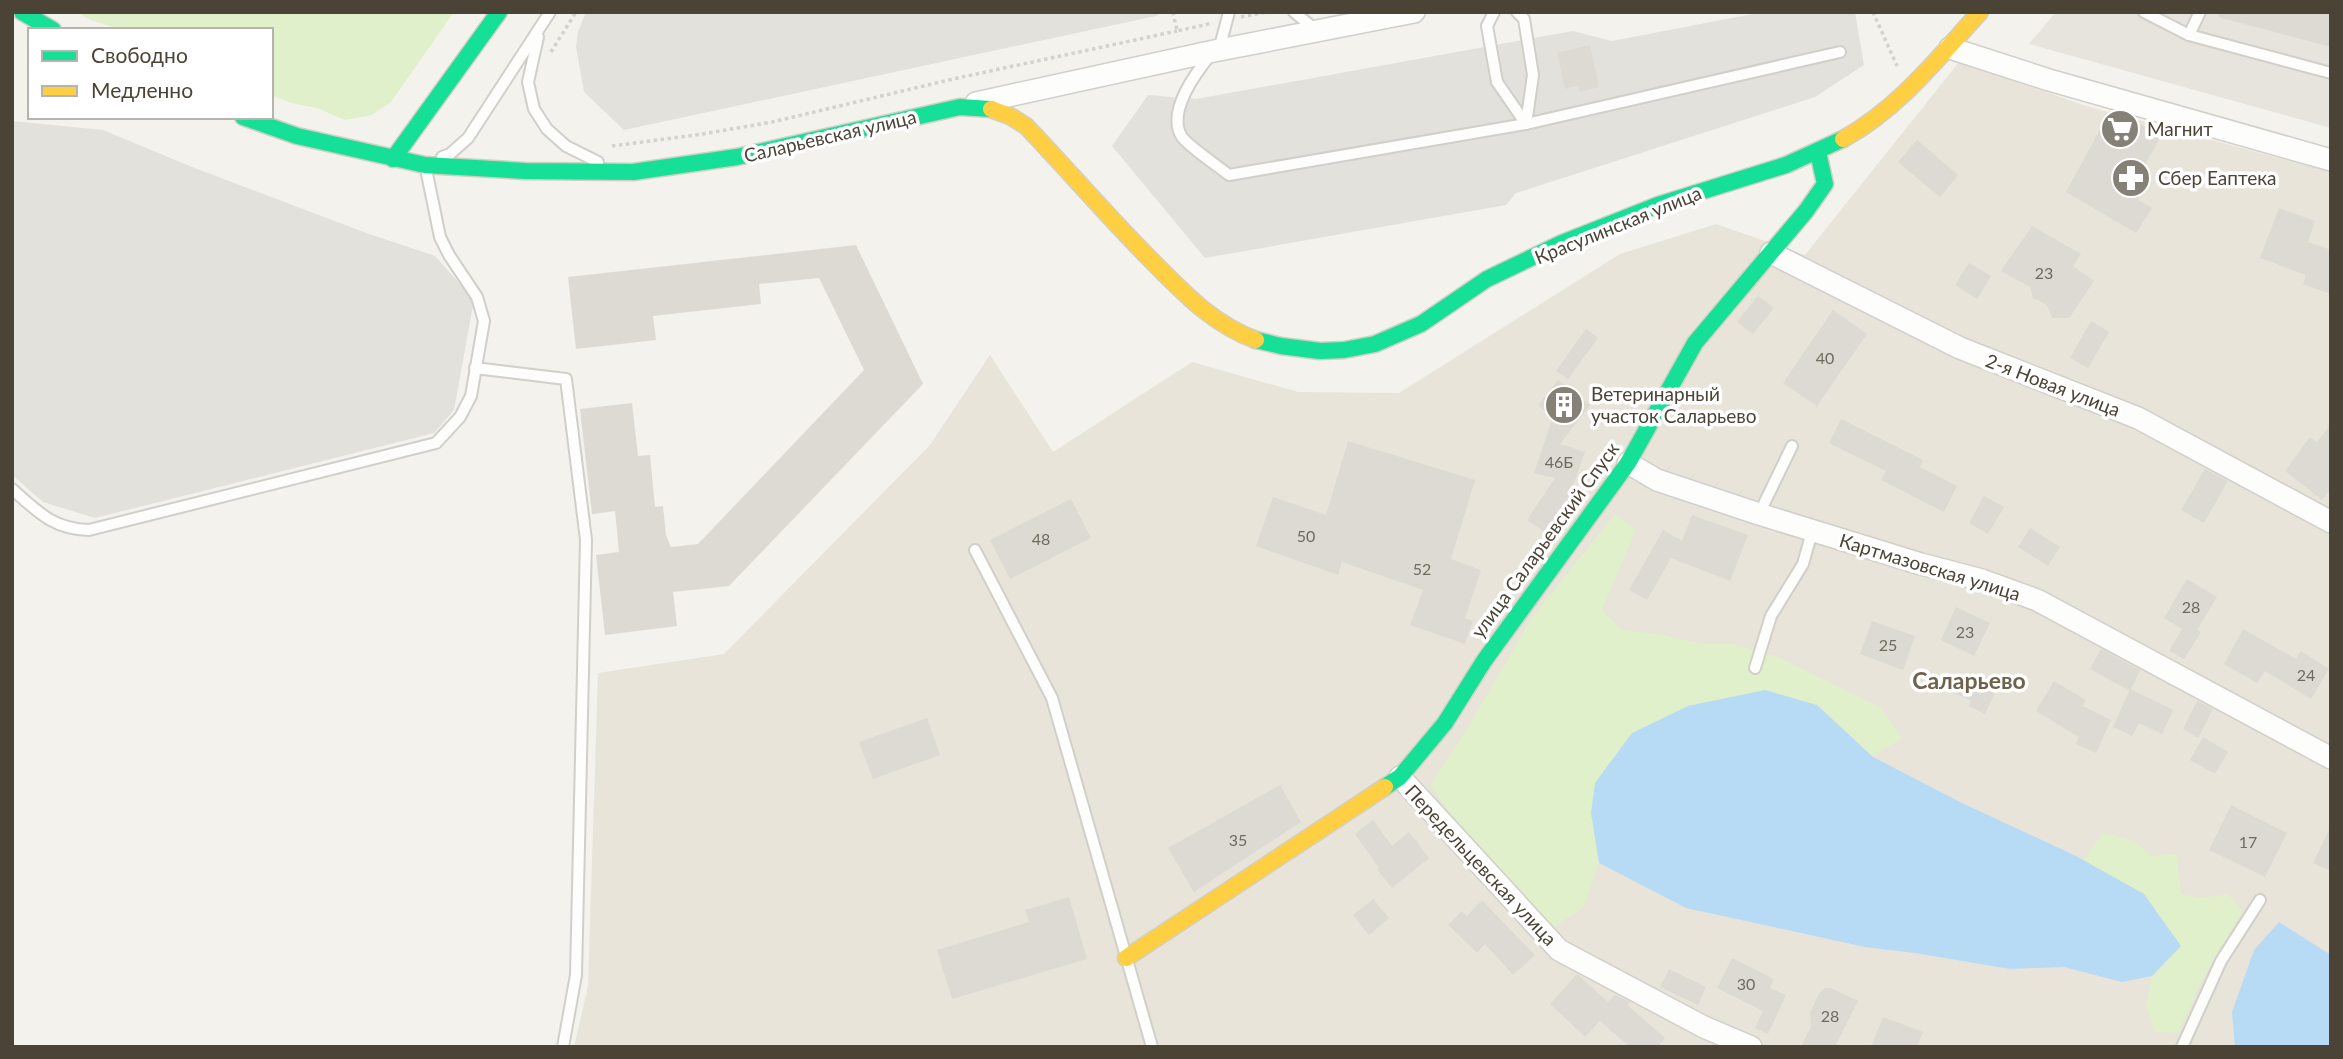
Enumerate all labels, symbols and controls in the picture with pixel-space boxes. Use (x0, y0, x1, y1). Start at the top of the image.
legend (28, 28, 273, 119)
text: Свободно (91, 42, 188, 67)
text: Медленно (91, 77, 193, 102)
street label: Саларьевская улица (741, 104, 918, 167)
supermarket icon: Магнит (2099, 108, 2141, 150)
place label: Магнит (2147, 117, 2213, 140)
pharmacy icon: Сбер Еаптека (2110, 157, 2152, 199)
place label: Сбер Еаптека (2158, 166, 2277, 189)
street label: Красулинская улица (1531, 181, 1705, 269)
house number: 23 (2035, 263, 2053, 282)
house number: 40 (1816, 348, 1834, 367)
street label: 2-я Новая улица (1983, 348, 2124, 421)
place label: Ветеринарный участок Саларьево (1591, 382, 1756, 427)
building icon: Ветеринарный участок Саларьево (1543, 384, 1585, 426)
street label: улица Саларьевский Спуск (1466, 437, 1623, 642)
house number: 46Б (1545, 452, 1573, 471)
house number: 50 (1297, 526, 1315, 545)
street label: Картмазовская улица (1837, 528, 2023, 605)
house number: 48 (1032, 529, 1050, 548)
house number: 52 (1413, 559, 1431, 578)
house number: 28 (2182, 597, 2200, 616)
house number: 23 (1956, 622, 1974, 641)
house number: 25 (1879, 635, 1897, 654)
house number: 24 (2297, 665, 2315, 684)
district label: Саларьево (1912, 666, 2026, 694)
street label: Передельцевская улица (1401, 780, 1562, 950)
house number: 35 (1229, 830, 1247, 849)
house number: 17 (2239, 832, 2257, 851)
house number: 30 (1737, 974, 1755, 993)
house number: 28 (1821, 1006, 1839, 1025)

